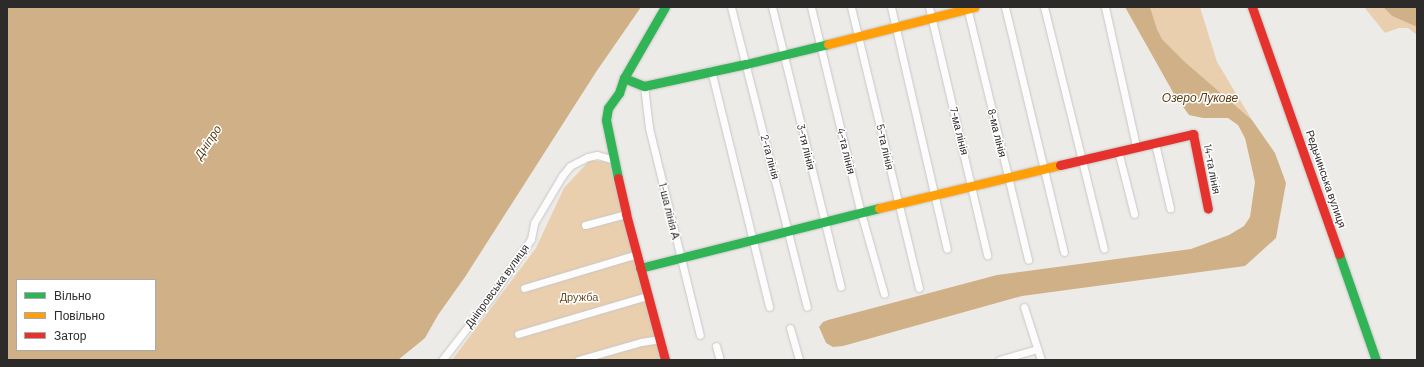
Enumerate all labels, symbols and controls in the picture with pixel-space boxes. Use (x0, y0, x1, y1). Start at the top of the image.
water label: Озеро Лукове (1162, 91, 1238, 105)
street label: 7-ма лінія (947, 106, 971, 156)
street label: 8-ма лінія (985, 107, 1009, 159)
water label: Дніпро (191, 122, 225, 162)
street label: 3-тя лінія (794, 123, 818, 171)
street label: 5-та лінія (873, 123, 897, 171)
street label: 4-та лінія (834, 127, 858, 175)
street label: Редьчинська вулиця (1303, 128, 1349, 230)
street label: 2-га лінія (758, 133, 782, 181)
street label: 14-та лінія (1201, 143, 1223, 195)
street label: 1-ша лінія А (656, 181, 682, 241)
street label: Дніпровська вулиця (462, 242, 532, 330)
legend (16, 279, 156, 351)
text: Вільно (54, 288, 91, 302)
park label: Дружба (560, 290, 598, 304)
text: Повільно (54, 308, 105, 322)
text: Затор (54, 328, 86, 342)

